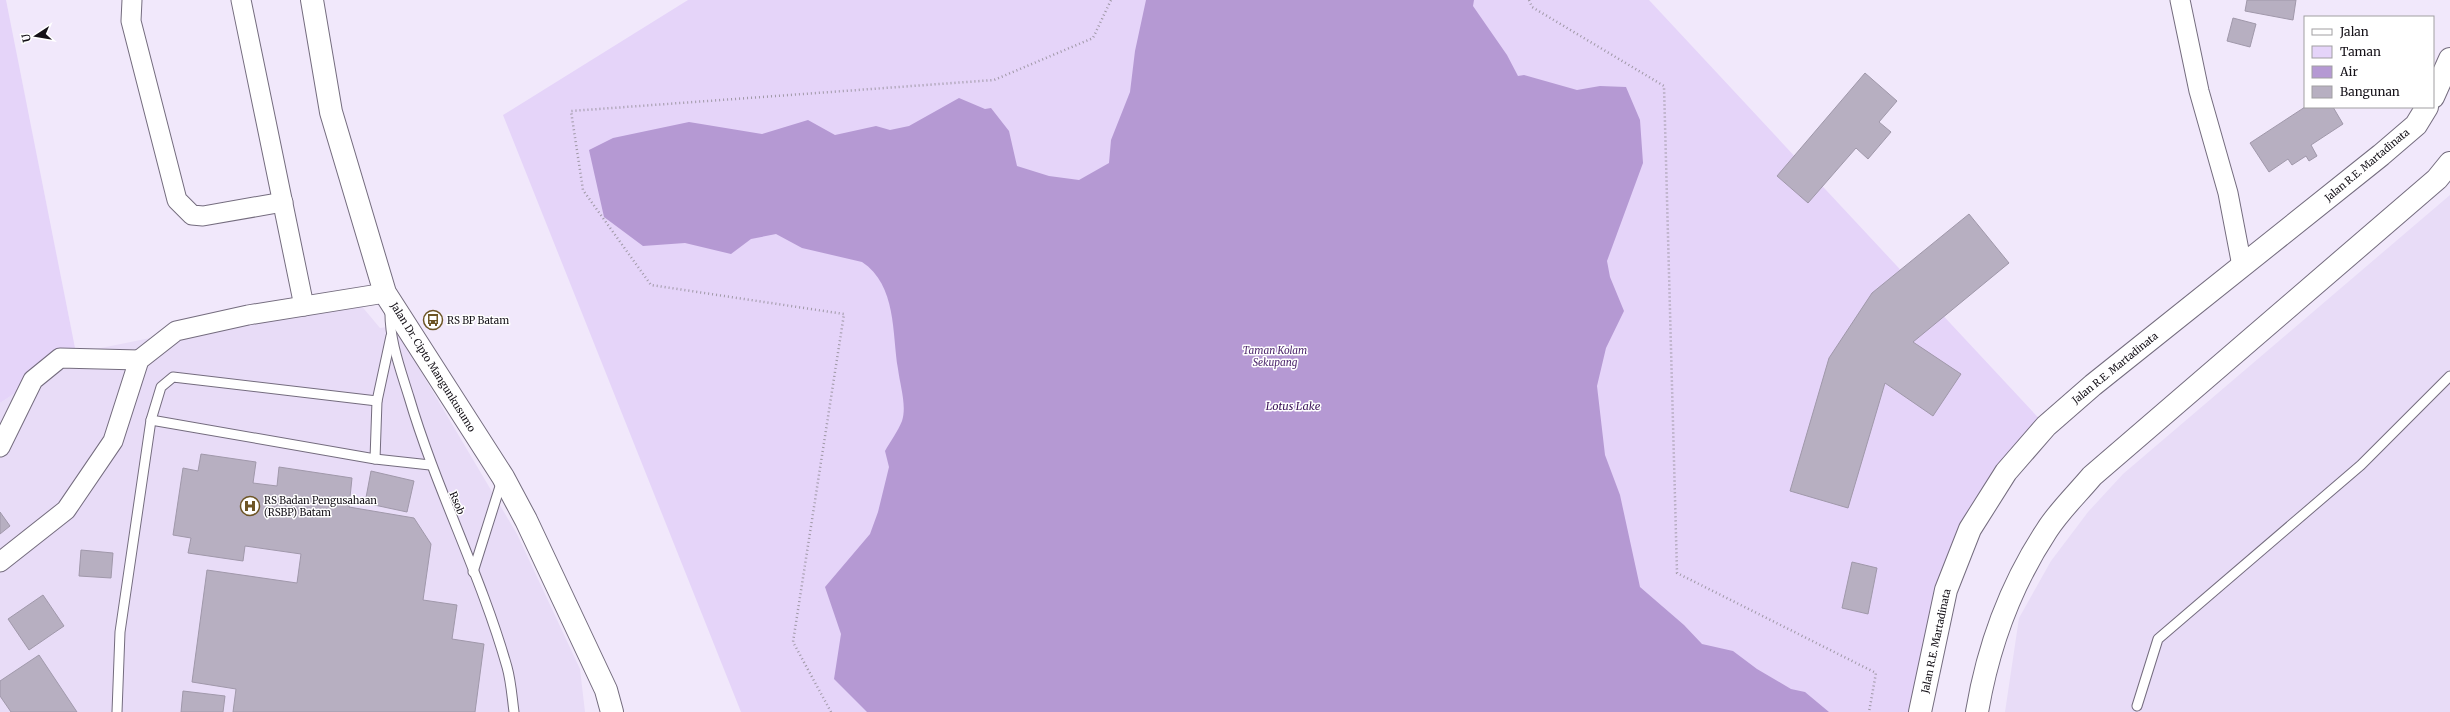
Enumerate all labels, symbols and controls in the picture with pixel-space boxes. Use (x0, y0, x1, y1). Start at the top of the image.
north arrow (16, 16, 56, 56)
legend (2304, 16, 2434, 108)
text: Jalan (2339, 24, 2369, 39)
text: U (18, 32, 34, 44)
text: Taman (2340, 44, 2381, 59)
text: Air (2339, 64, 2358, 79)
text: Bangunan (2340, 84, 2400, 99)
street label: Jalan R.E. Martadinata (2321, 125, 2412, 205)
street label: Jalan Dr. Cipto Mangunkusumo (387, 299, 478, 434)
bus stop icon: RS BP Batam (422, 309, 444, 331)
place label: RS BP Batam (447, 314, 509, 327)
street label: Jalan R.E. Martadinata (2069, 329, 2161, 407)
park label: Taman Kolam Sekupang (1243, 344, 1307, 369)
water label: Lotus Lake (1266, 399, 1321, 413)
street label: Rsob (447, 490, 467, 516)
place label: RS Badan Pengusahaan (RSBP) Batam (264, 494, 377, 519)
hospital icon: RS Badan Pengusahaan (RSBP) Batam (239, 495, 261, 517)
street label: Jalan R.E. Martadinata (1918, 587, 1954, 695)

